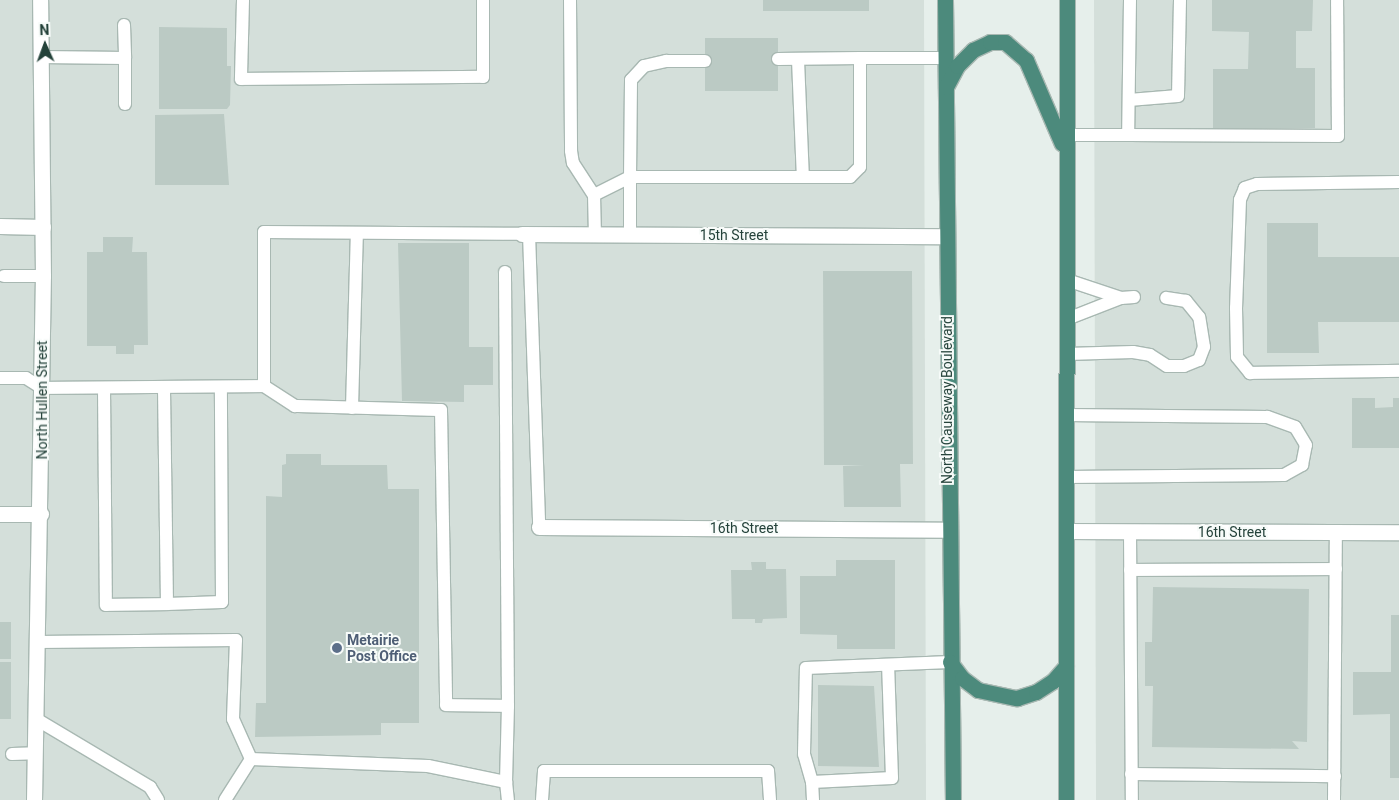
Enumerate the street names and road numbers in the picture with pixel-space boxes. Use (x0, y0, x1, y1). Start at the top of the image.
street label: 15th Street (700, 227, 768, 243)
street label: North Causeway Boulevard (939, 316, 955, 484)
street label: North Hullen Street (34, 341, 50, 459)
street label: 16th Street (710, 520, 778, 536)
street label: 16th Street (1198, 524, 1266, 540)

